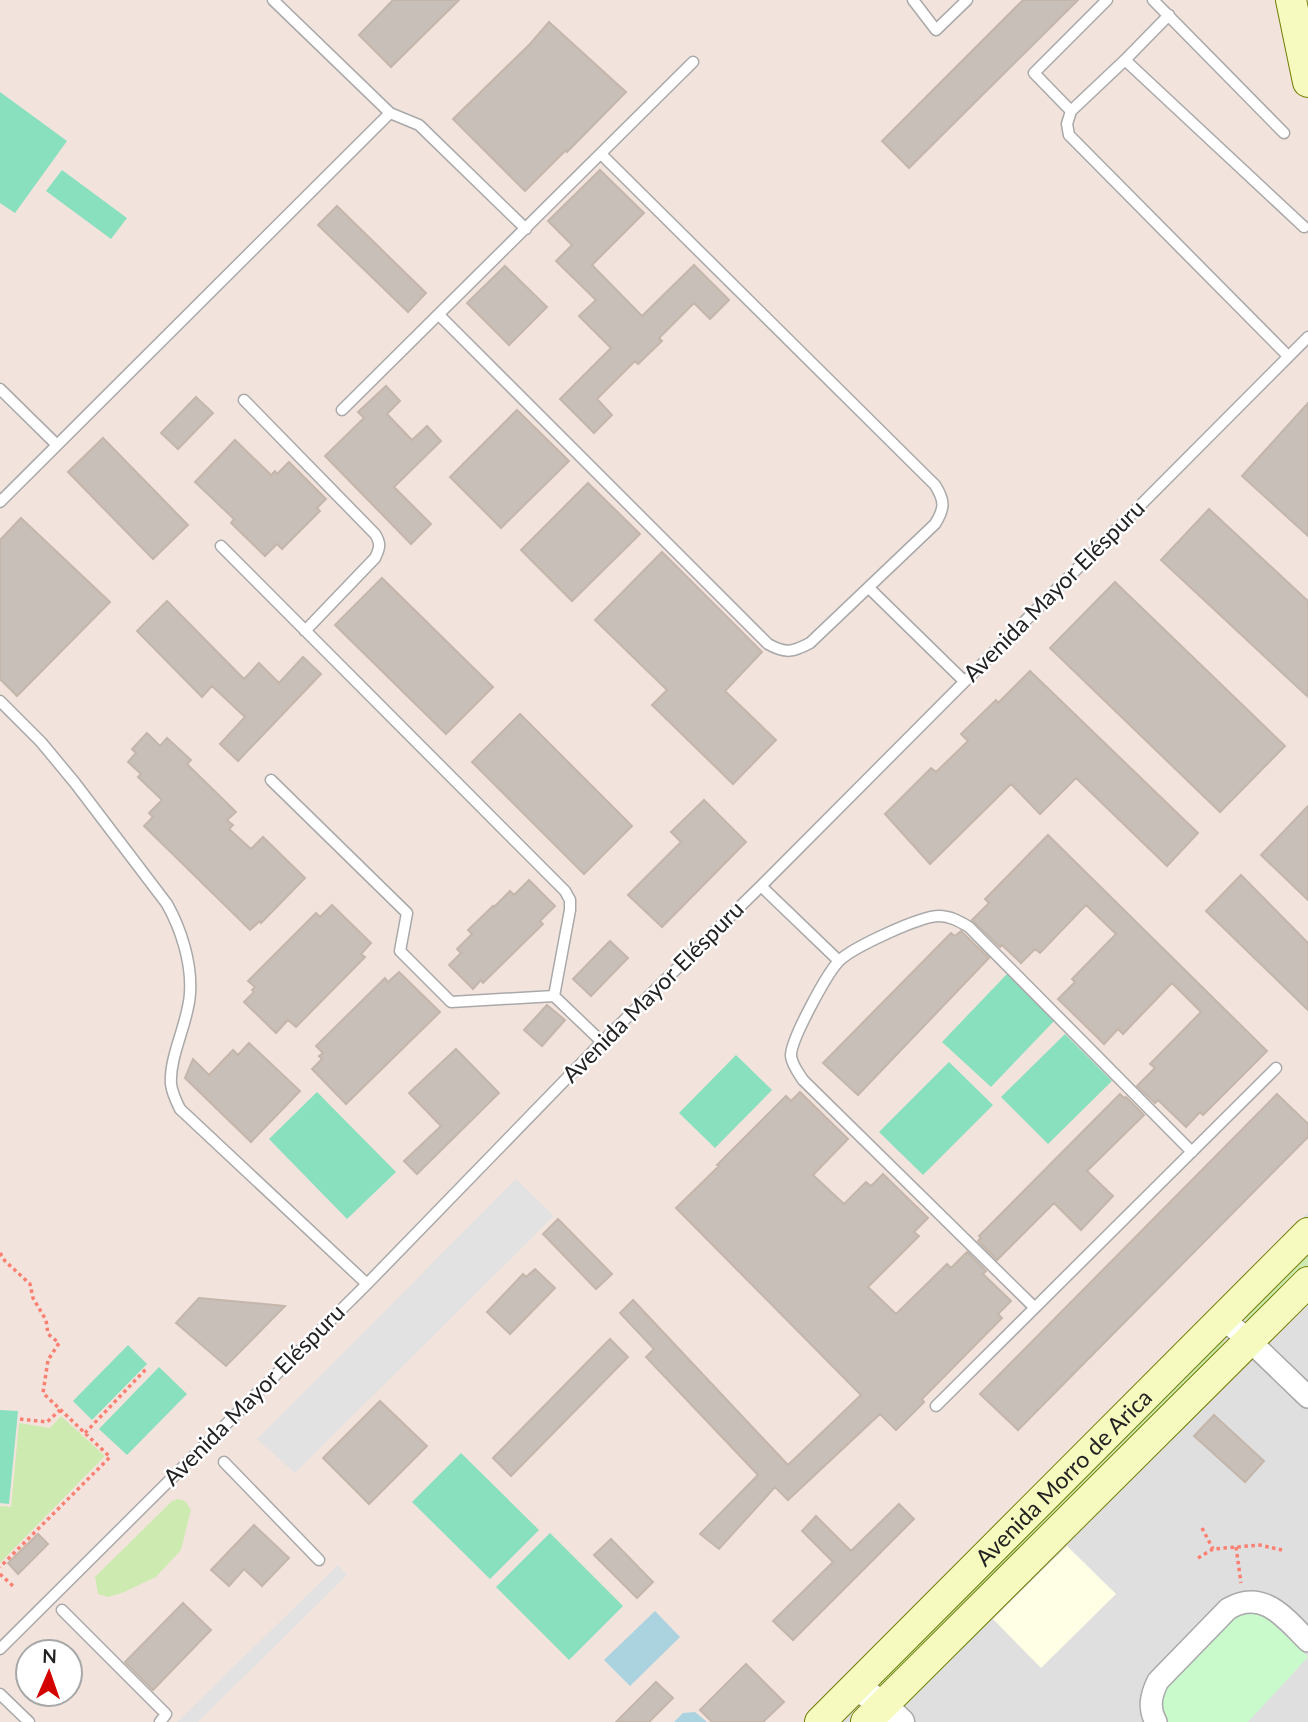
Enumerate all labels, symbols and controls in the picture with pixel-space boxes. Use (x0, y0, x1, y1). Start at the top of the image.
street label: Avenida Mayor Eléspuru (957, 494, 1150, 687)
street label: Avenida Mayor Eléspuru (556, 895, 749, 1088)
street label: Avenida Mayor Eléspuru (157, 1298, 350, 1491)
street label: Avenida Morro de Arica (969, 1383, 1157, 1571)
north arrow (14, 1638, 84, 1708)
text: N (42, 1644, 57, 1667)

